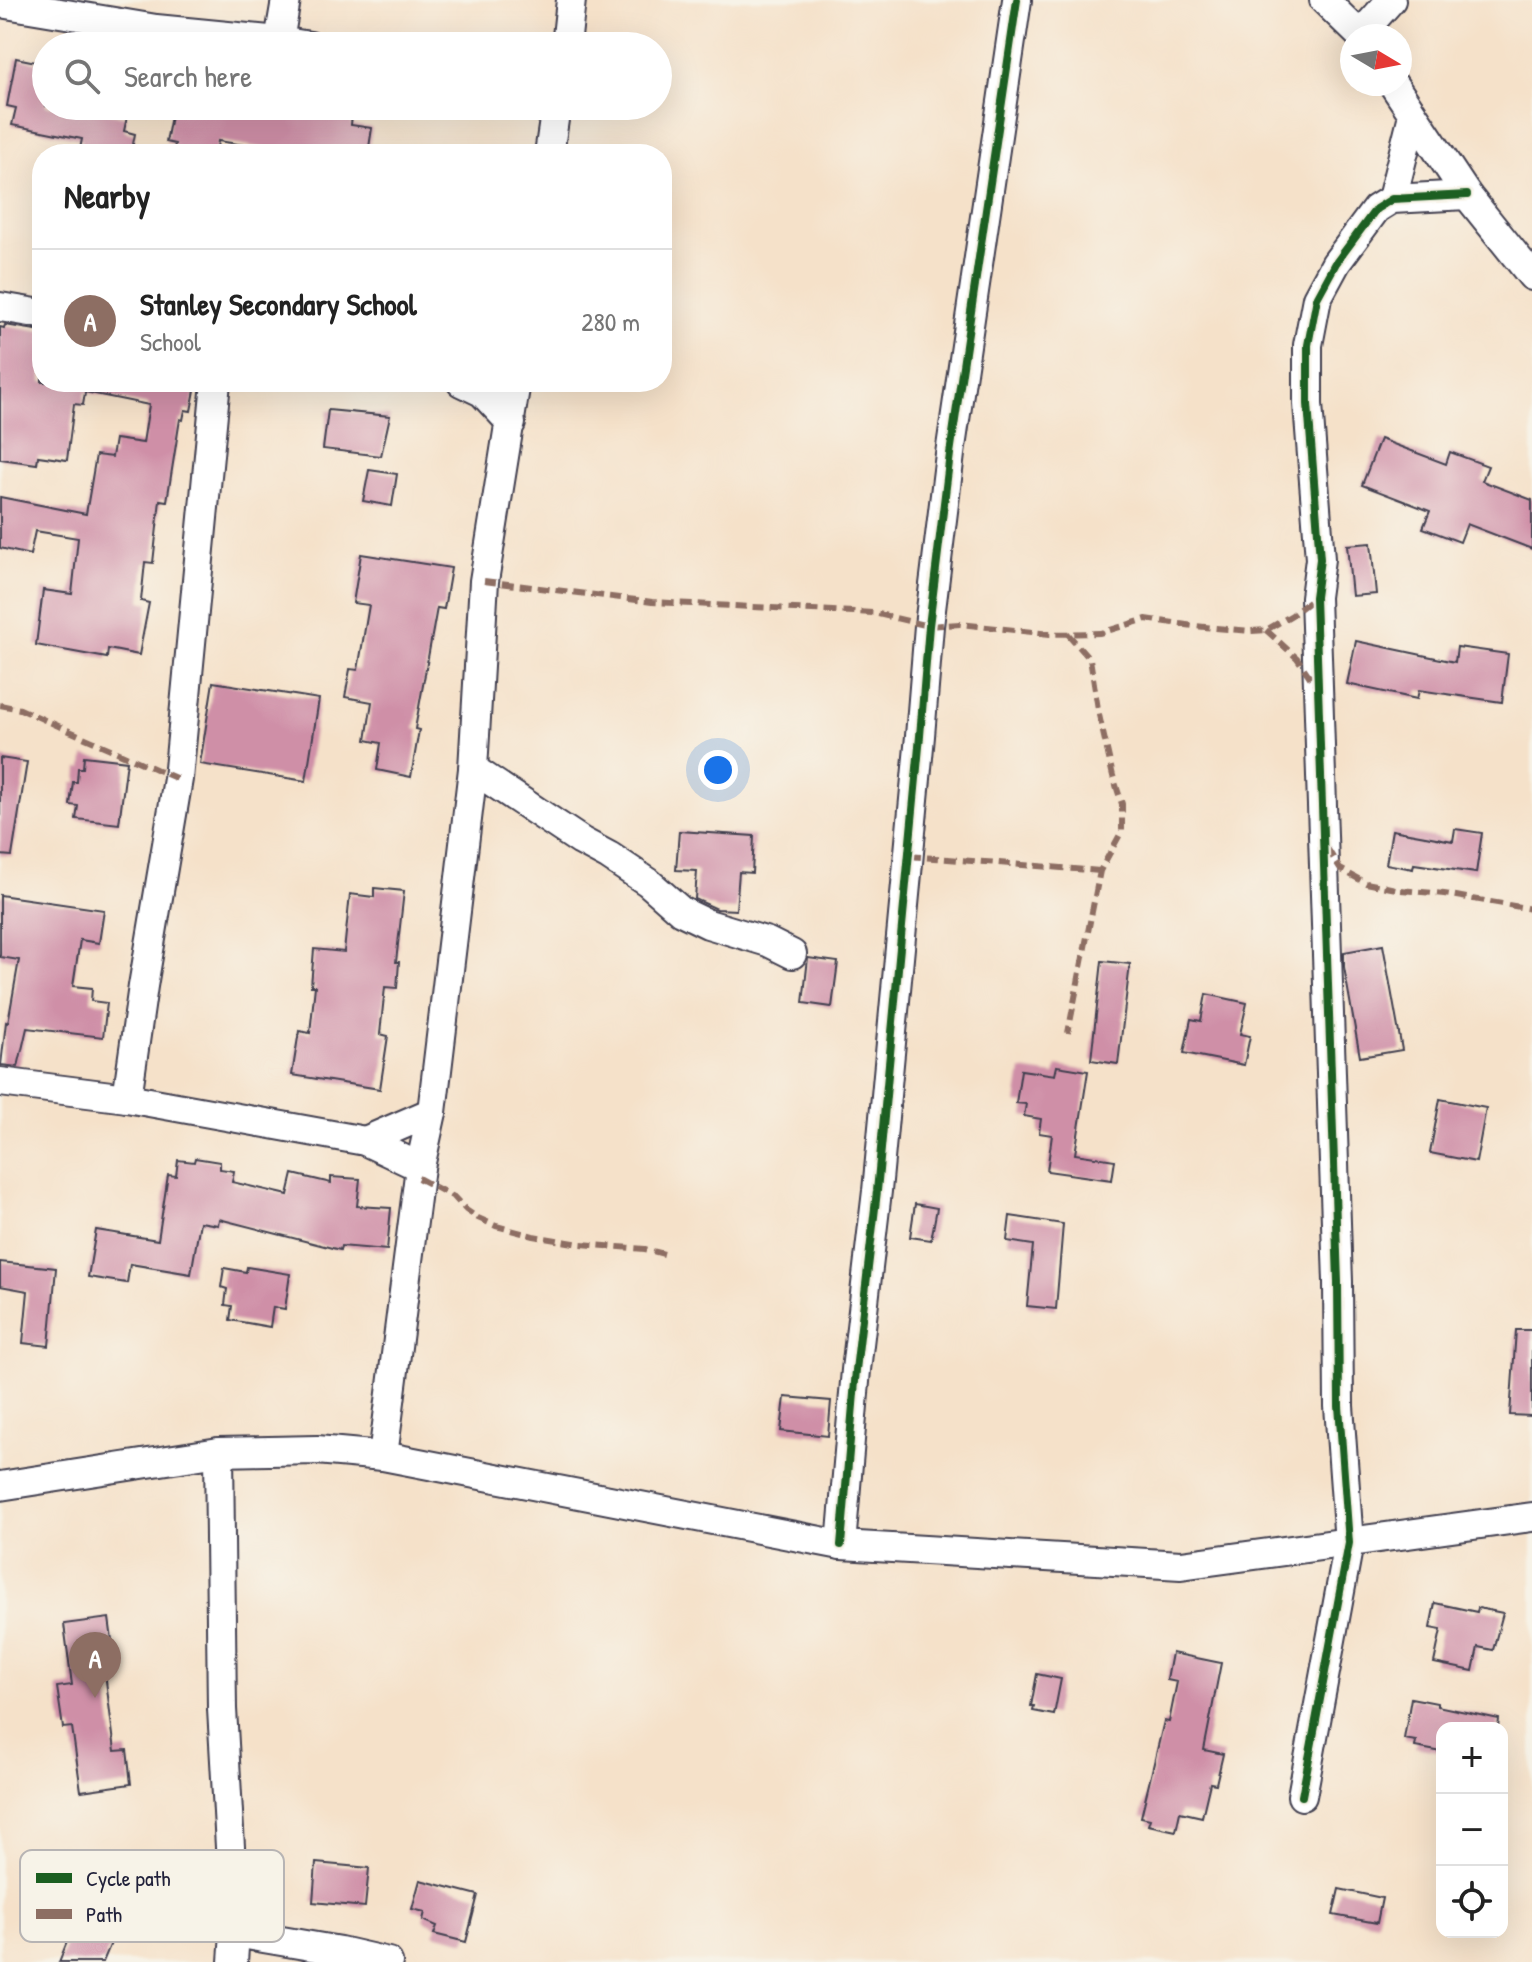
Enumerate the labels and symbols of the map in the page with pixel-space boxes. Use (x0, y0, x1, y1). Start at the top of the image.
north arrow (1340, 24, 1412, 96)
your location (698, 750, 738, 790)
pin: A (69, 1632, 121, 1698)
legend (20, 1850, 284, 1942)
text: Cycle path (86, 1863, 170, 1893)
text: Path (86, 1899, 122, 1929)

